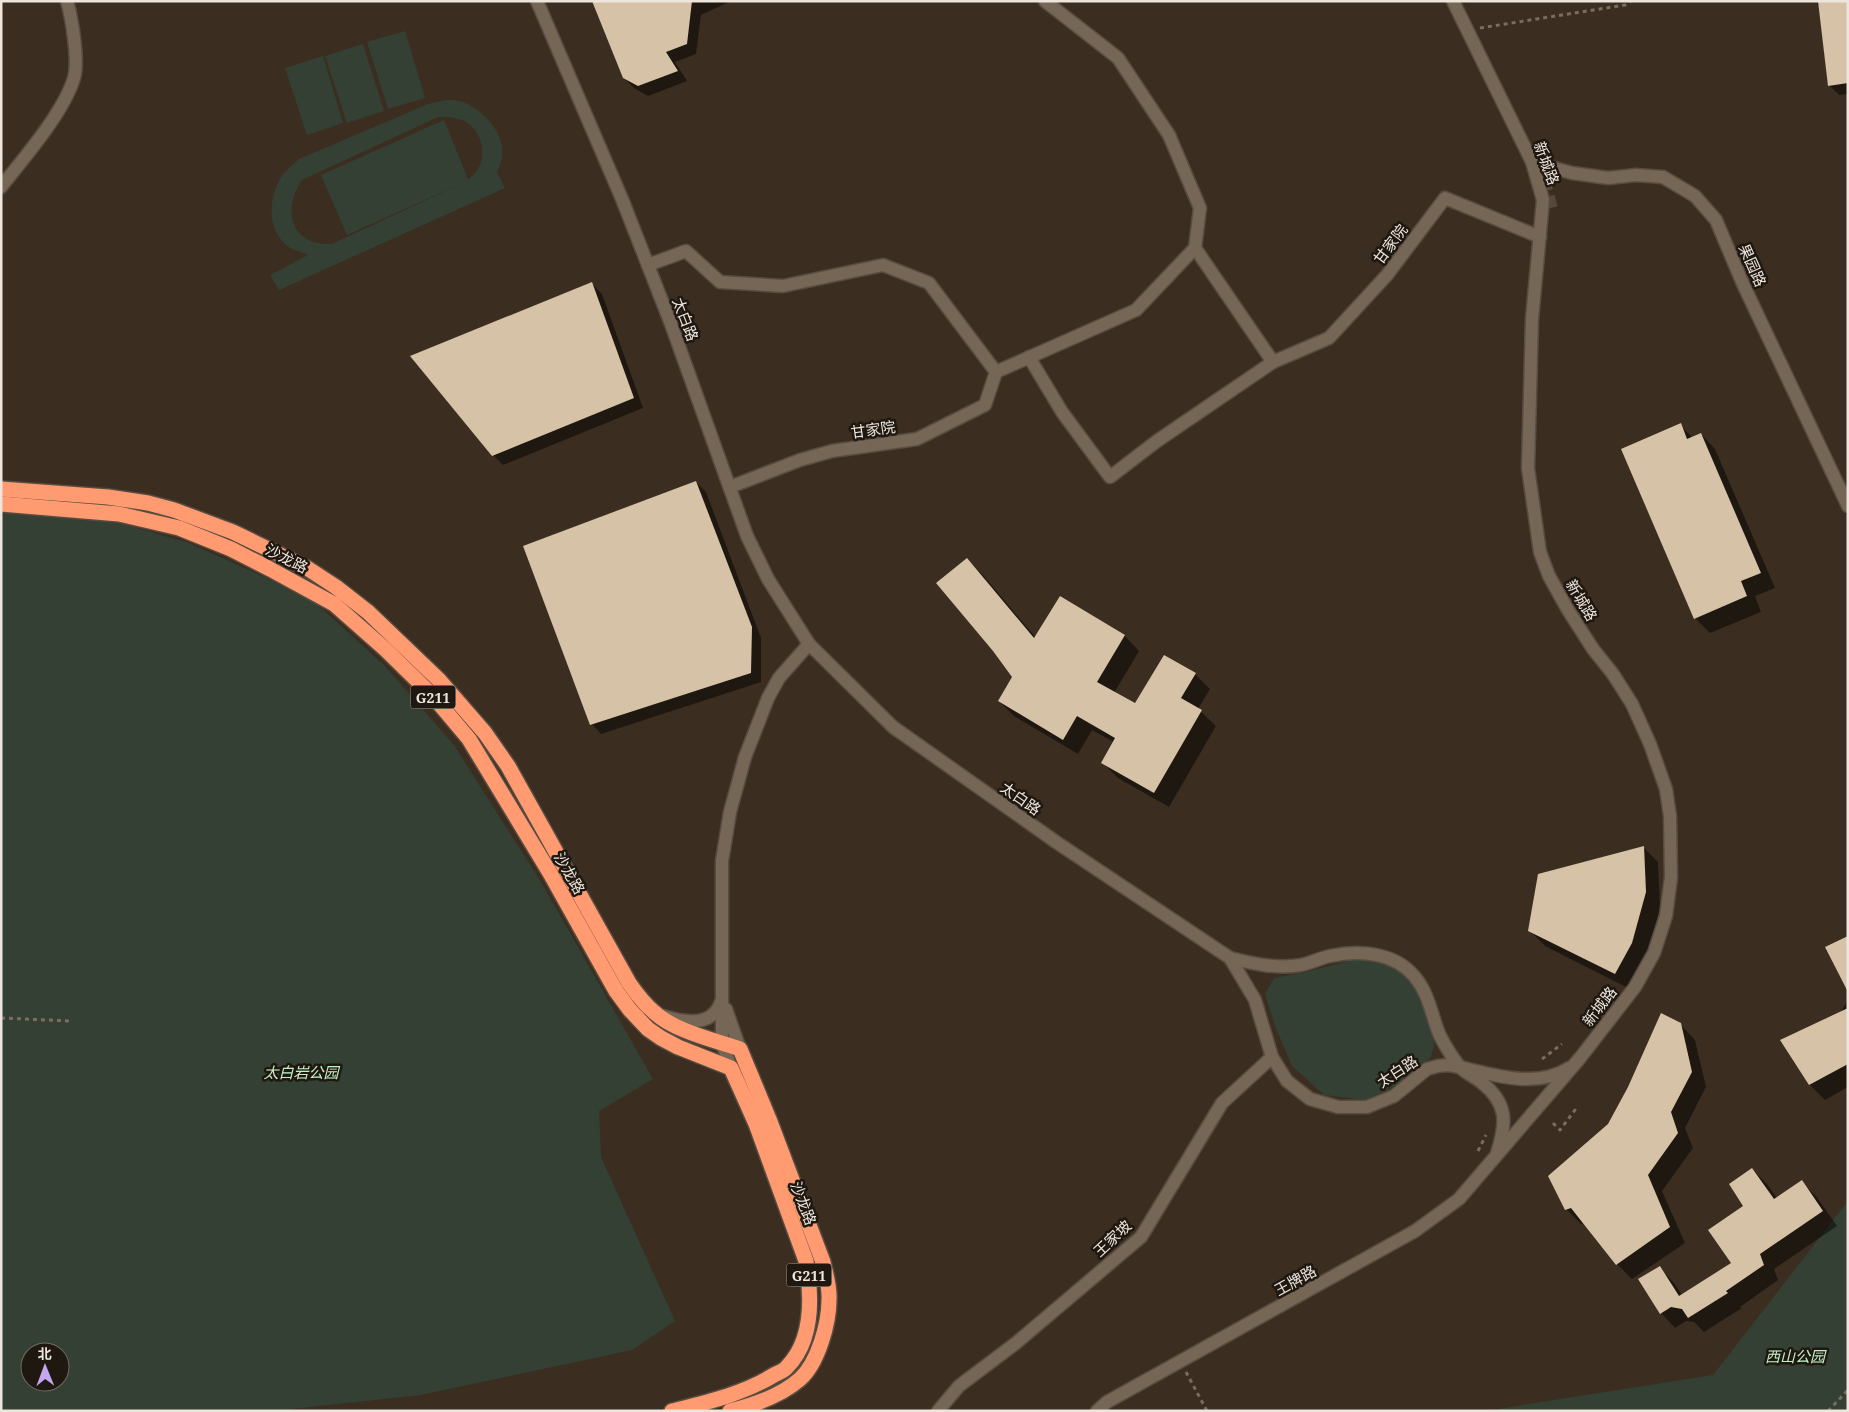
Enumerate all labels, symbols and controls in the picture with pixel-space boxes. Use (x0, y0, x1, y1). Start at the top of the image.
street label: 新城路 (1530, 138, 1564, 188)
street label: 甘家院 (1368, 220, 1412, 268)
street label: 果园路 (1735, 240, 1771, 290)
street label: 太白路 (669, 294, 703, 344)
street label: 甘家院 (849, 416, 897, 442)
street label: 沙龙路 (262, 539, 312, 577)
street label: 新城路 (1562, 576, 1602, 624)
road number: G211 (410, 686, 456, 709)
street label: 太白路 (997, 777, 1045, 819)
street label: 沙龙路 (550, 849, 590, 897)
street label: 新城路 (1577, 982, 1621, 1030)
street label: 太白路 (1373, 1050, 1421, 1092)
park label: 太白岩公园 (263, 1062, 340, 1082)
street label: 沙龙路 (787, 1178, 821, 1228)
street label: 王家坡 (1089, 1215, 1135, 1261)
street label: 王牌路 (1270, 1260, 1320, 1300)
road number: G211 (786, 1264, 832, 1286)
north arrow (20, 1342, 70, 1392)
text: 北 (38, 1344, 52, 1363)
park label: 西山公园 (1765, 1346, 1827, 1366)

